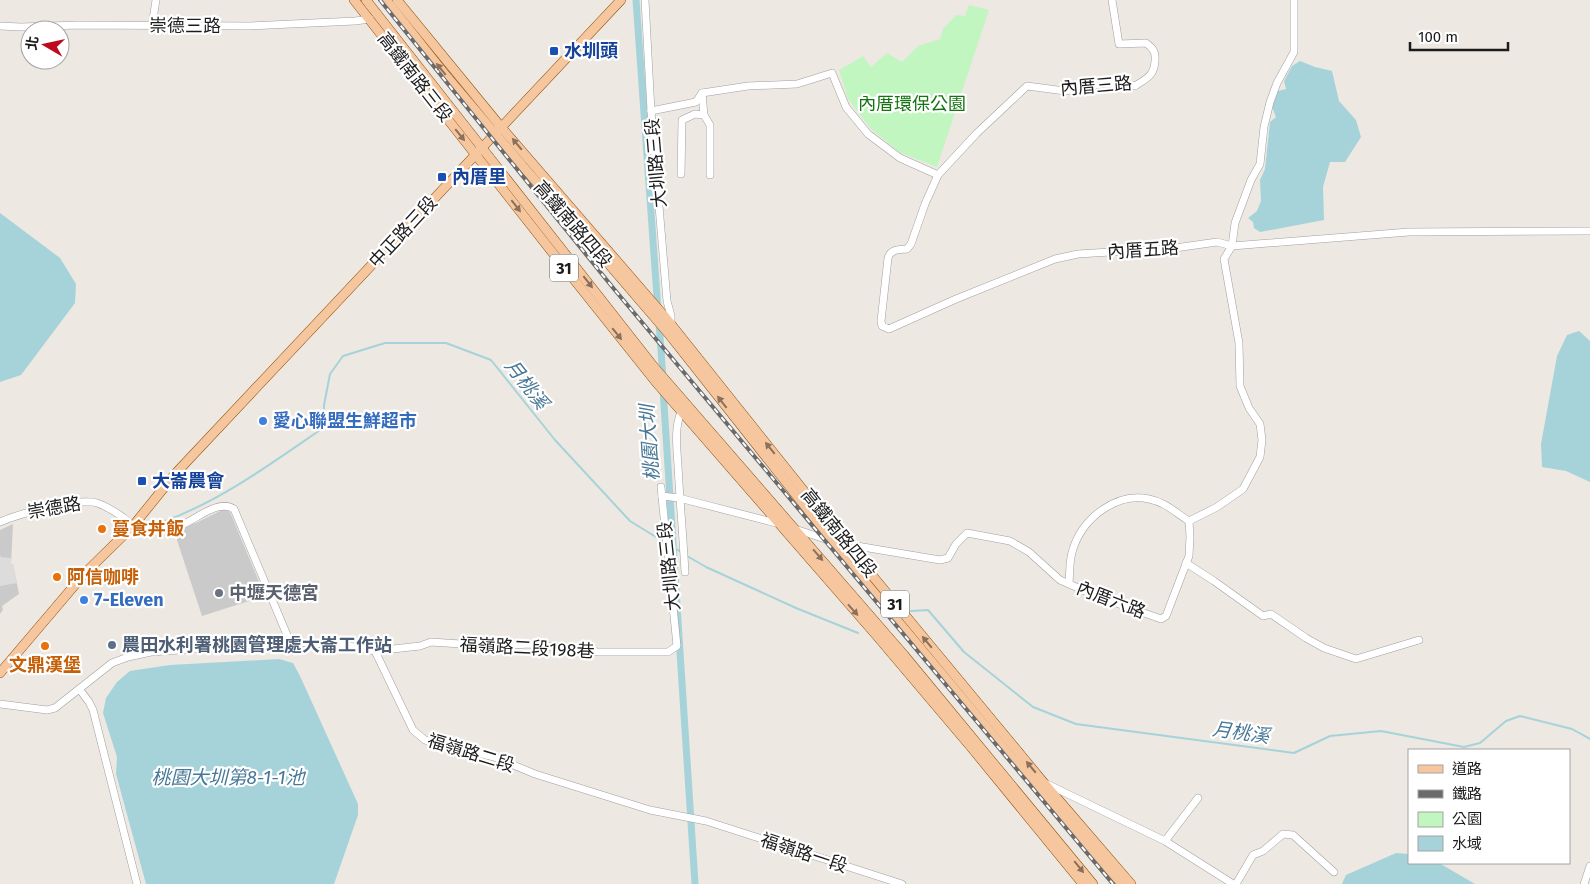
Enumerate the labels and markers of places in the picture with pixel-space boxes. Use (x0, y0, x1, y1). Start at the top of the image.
place label: 水圳頭 (564, 40, 618, 62)
marker: 水圳頭 (548, 45, 560, 57)
place label: 內厝里 (452, 166, 506, 188)
marker: 內厝里 (436, 171, 448, 183)
place label: 愛心聯盟生鮮超市 (273, 410, 417, 432)
marker: 愛心聯盟生鮮超市 (257, 415, 269, 427)
place label: 大崙農會 (152, 470, 225, 492)
marker: 大崙農會 (136, 475, 148, 487)
place label: 蔓食丼飯 (112, 518, 184, 540)
marker: 蔓食丼飯 (96, 523, 108, 535)
place label: 阿信咖啡 (67, 566, 139, 588)
marker: 阿信咖啡 (51, 571, 63, 583)
place label: 中壢天德宮 (229, 582, 319, 604)
marker: 中壢天德宮 (213, 587, 225, 599)
place label: 7-Eleven (94, 589, 164, 611)
marker: 7-Eleven (78, 594, 90, 606)
place label: 農田水利署桃園管理處大崙工作站 (122, 634, 392, 656)
marker: 農田水利署桃園管理處大崙工作站 (106, 639, 118, 651)
marker: 文鼎漢堡 (39, 640, 51, 652)
place label: 文鼎漢堡 (9, 654, 81, 676)

